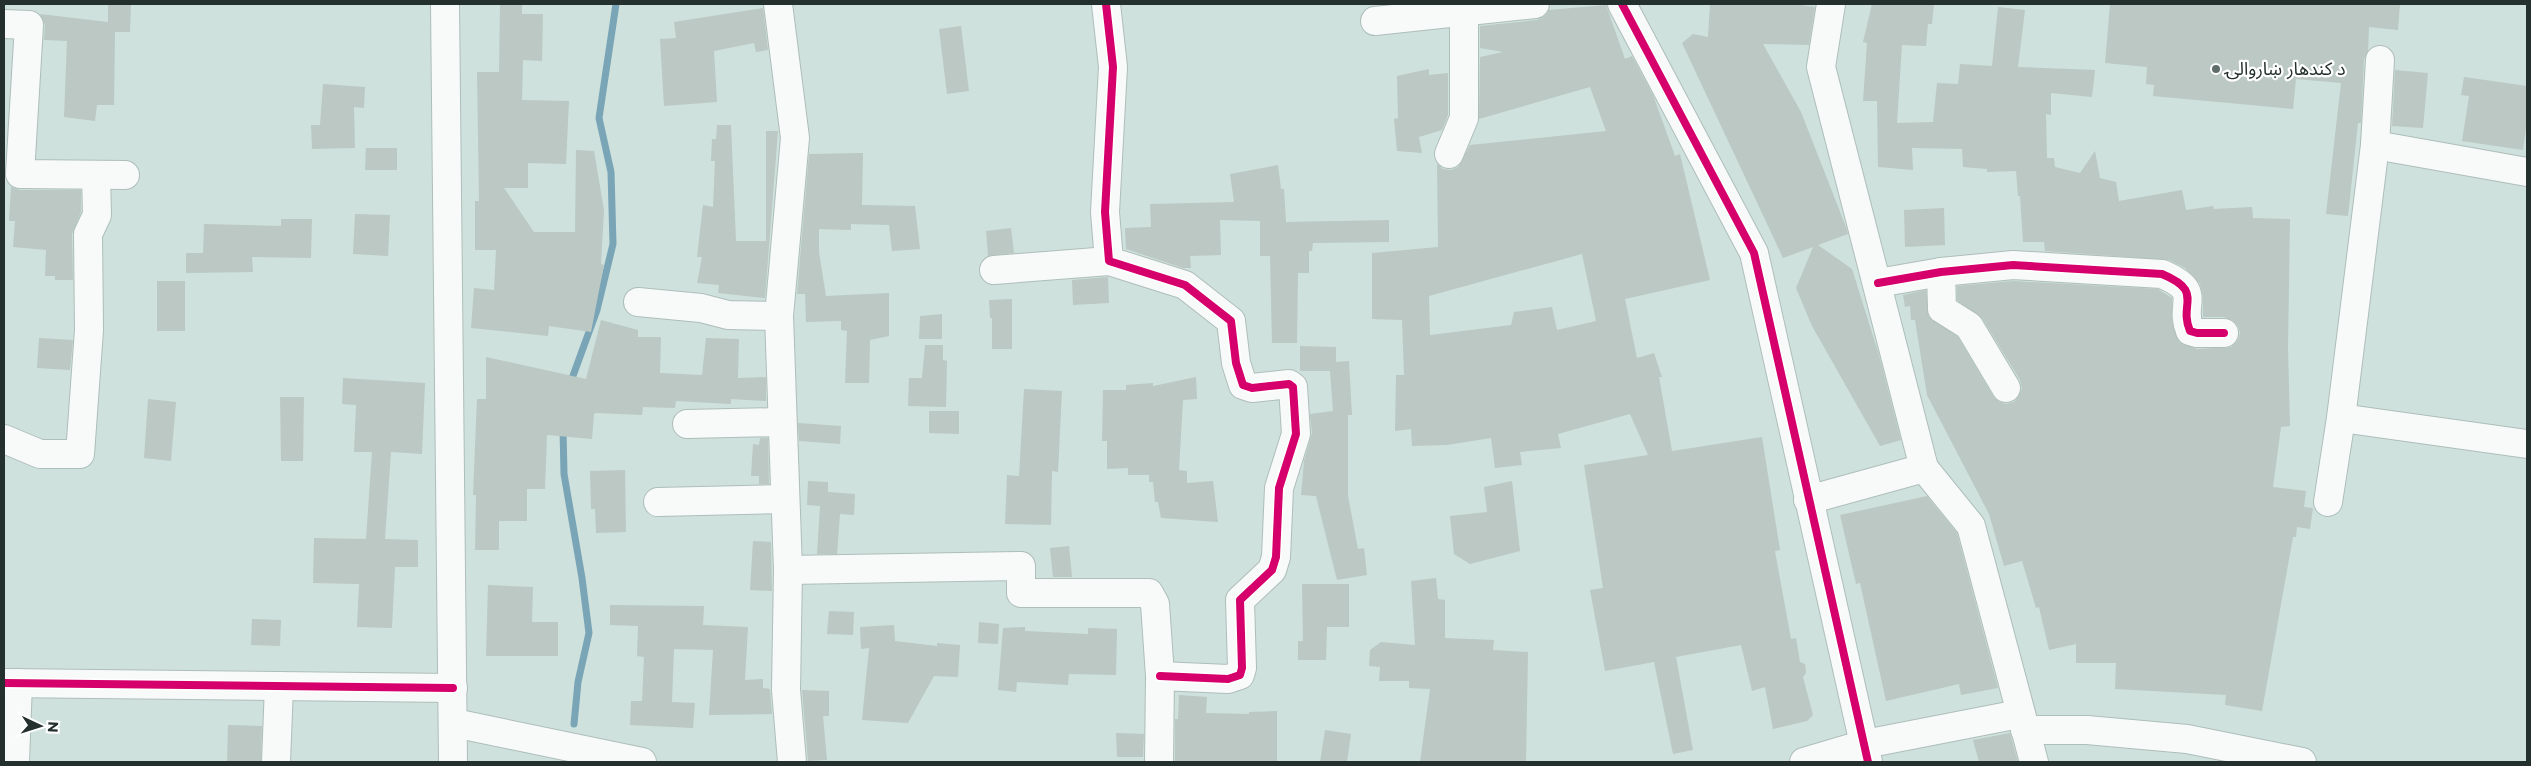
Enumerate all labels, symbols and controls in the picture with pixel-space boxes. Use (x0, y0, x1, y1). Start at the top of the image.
place label: د کندهار ښاروالۍ (2224, 58, 2346, 80)
marker: د کندهار ښاروالۍ (2210, 63, 2222, 75)
north arrow (15, 701, 65, 751)
text: N (44, 721, 62, 733)

